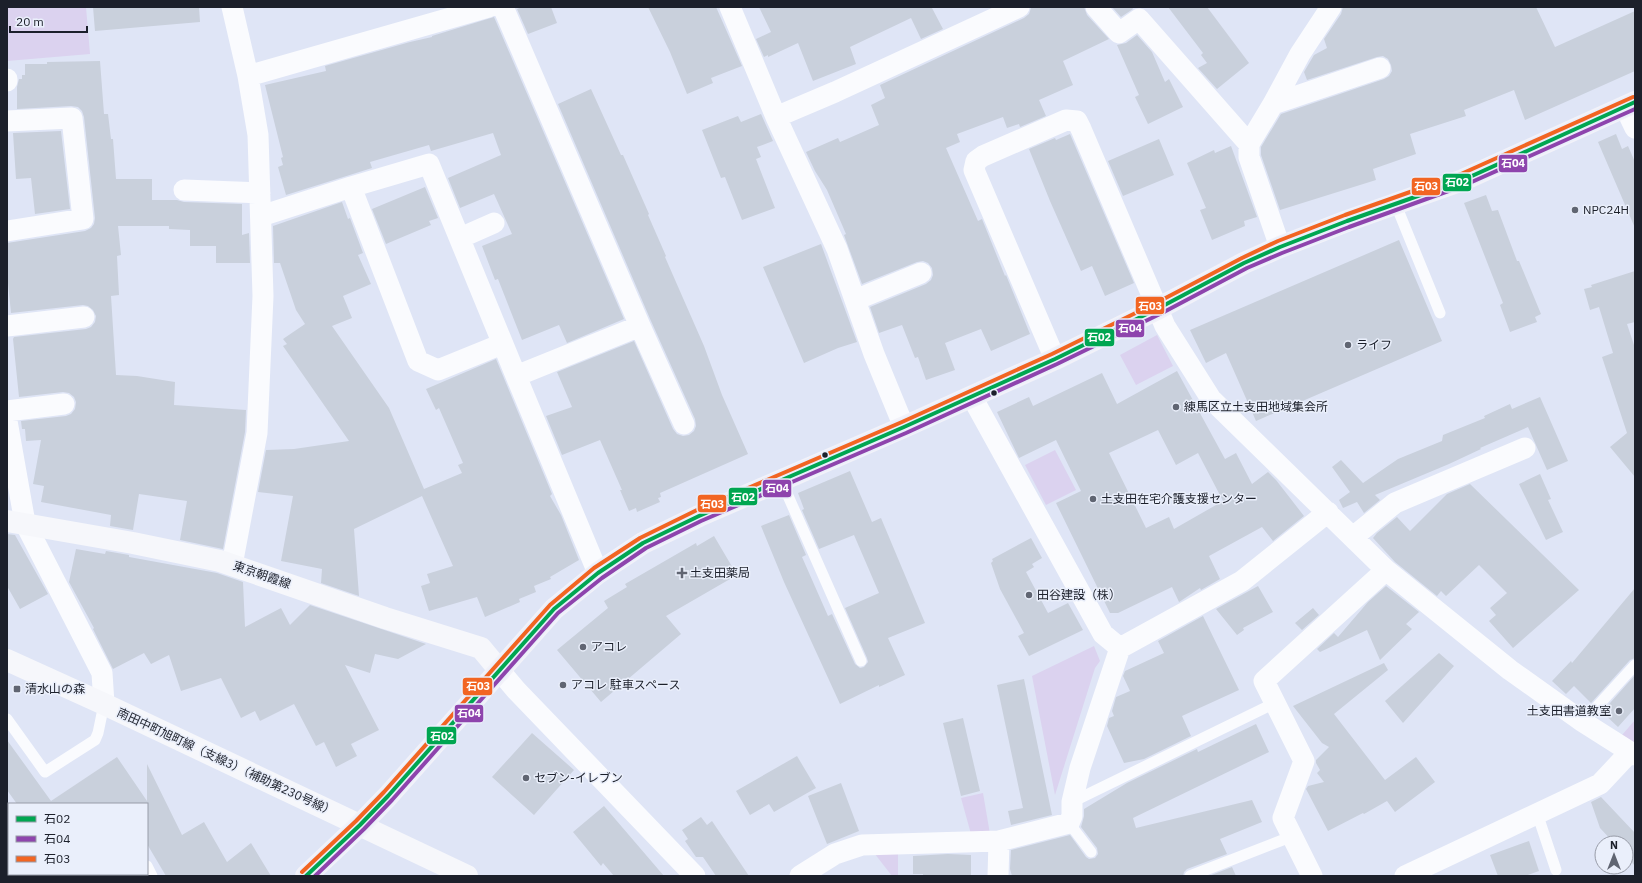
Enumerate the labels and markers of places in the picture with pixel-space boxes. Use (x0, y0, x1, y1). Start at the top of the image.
place label: NPC24H (1583, 202, 1629, 217)
marker: NPC24H (1570, 205, 1580, 215)
place label: ライフ (1356, 337, 1392, 352)
marker: ライフ (1343, 340, 1353, 350)
unlabelled marker (989, 388, 999, 398)
place label: 練馬区立土支田地域集会所 (1184, 399, 1328, 414)
marker: 練馬区立土支田地域集会所 (1171, 402, 1181, 412)
unlabelled marker (820, 450, 830, 460)
place label: 土支田在宅介護支援センター (1101, 491, 1257, 506)
marker: 土支田在宅介護支援センター (1088, 494, 1098, 504)
place label: 土支田薬局 (690, 565, 750, 580)
marker: 土支田薬局 (677, 568, 687, 578)
place label: 田谷建設（株） (1037, 587, 1121, 602)
marker: 田谷建設（株） (1024, 590, 1034, 600)
place label: アコレ (591, 639, 627, 654)
marker: アコレ (578, 642, 588, 652)
place label: アコレ 駐車スペース (571, 677, 680, 692)
marker: アコレ 駐車スペース (558, 680, 568, 690)
place label: 清水山の森 (25, 681, 85, 696)
marker: 清水山の森 (12, 684, 22, 694)
place label: 土支田書道教室 (1527, 703, 1611, 718)
marker: 土支田書道教室 (1614, 706, 1624, 716)
place label: セブン-イレブン (534, 770, 623, 785)
marker: セブン-イレブン (521, 773, 531, 783)

